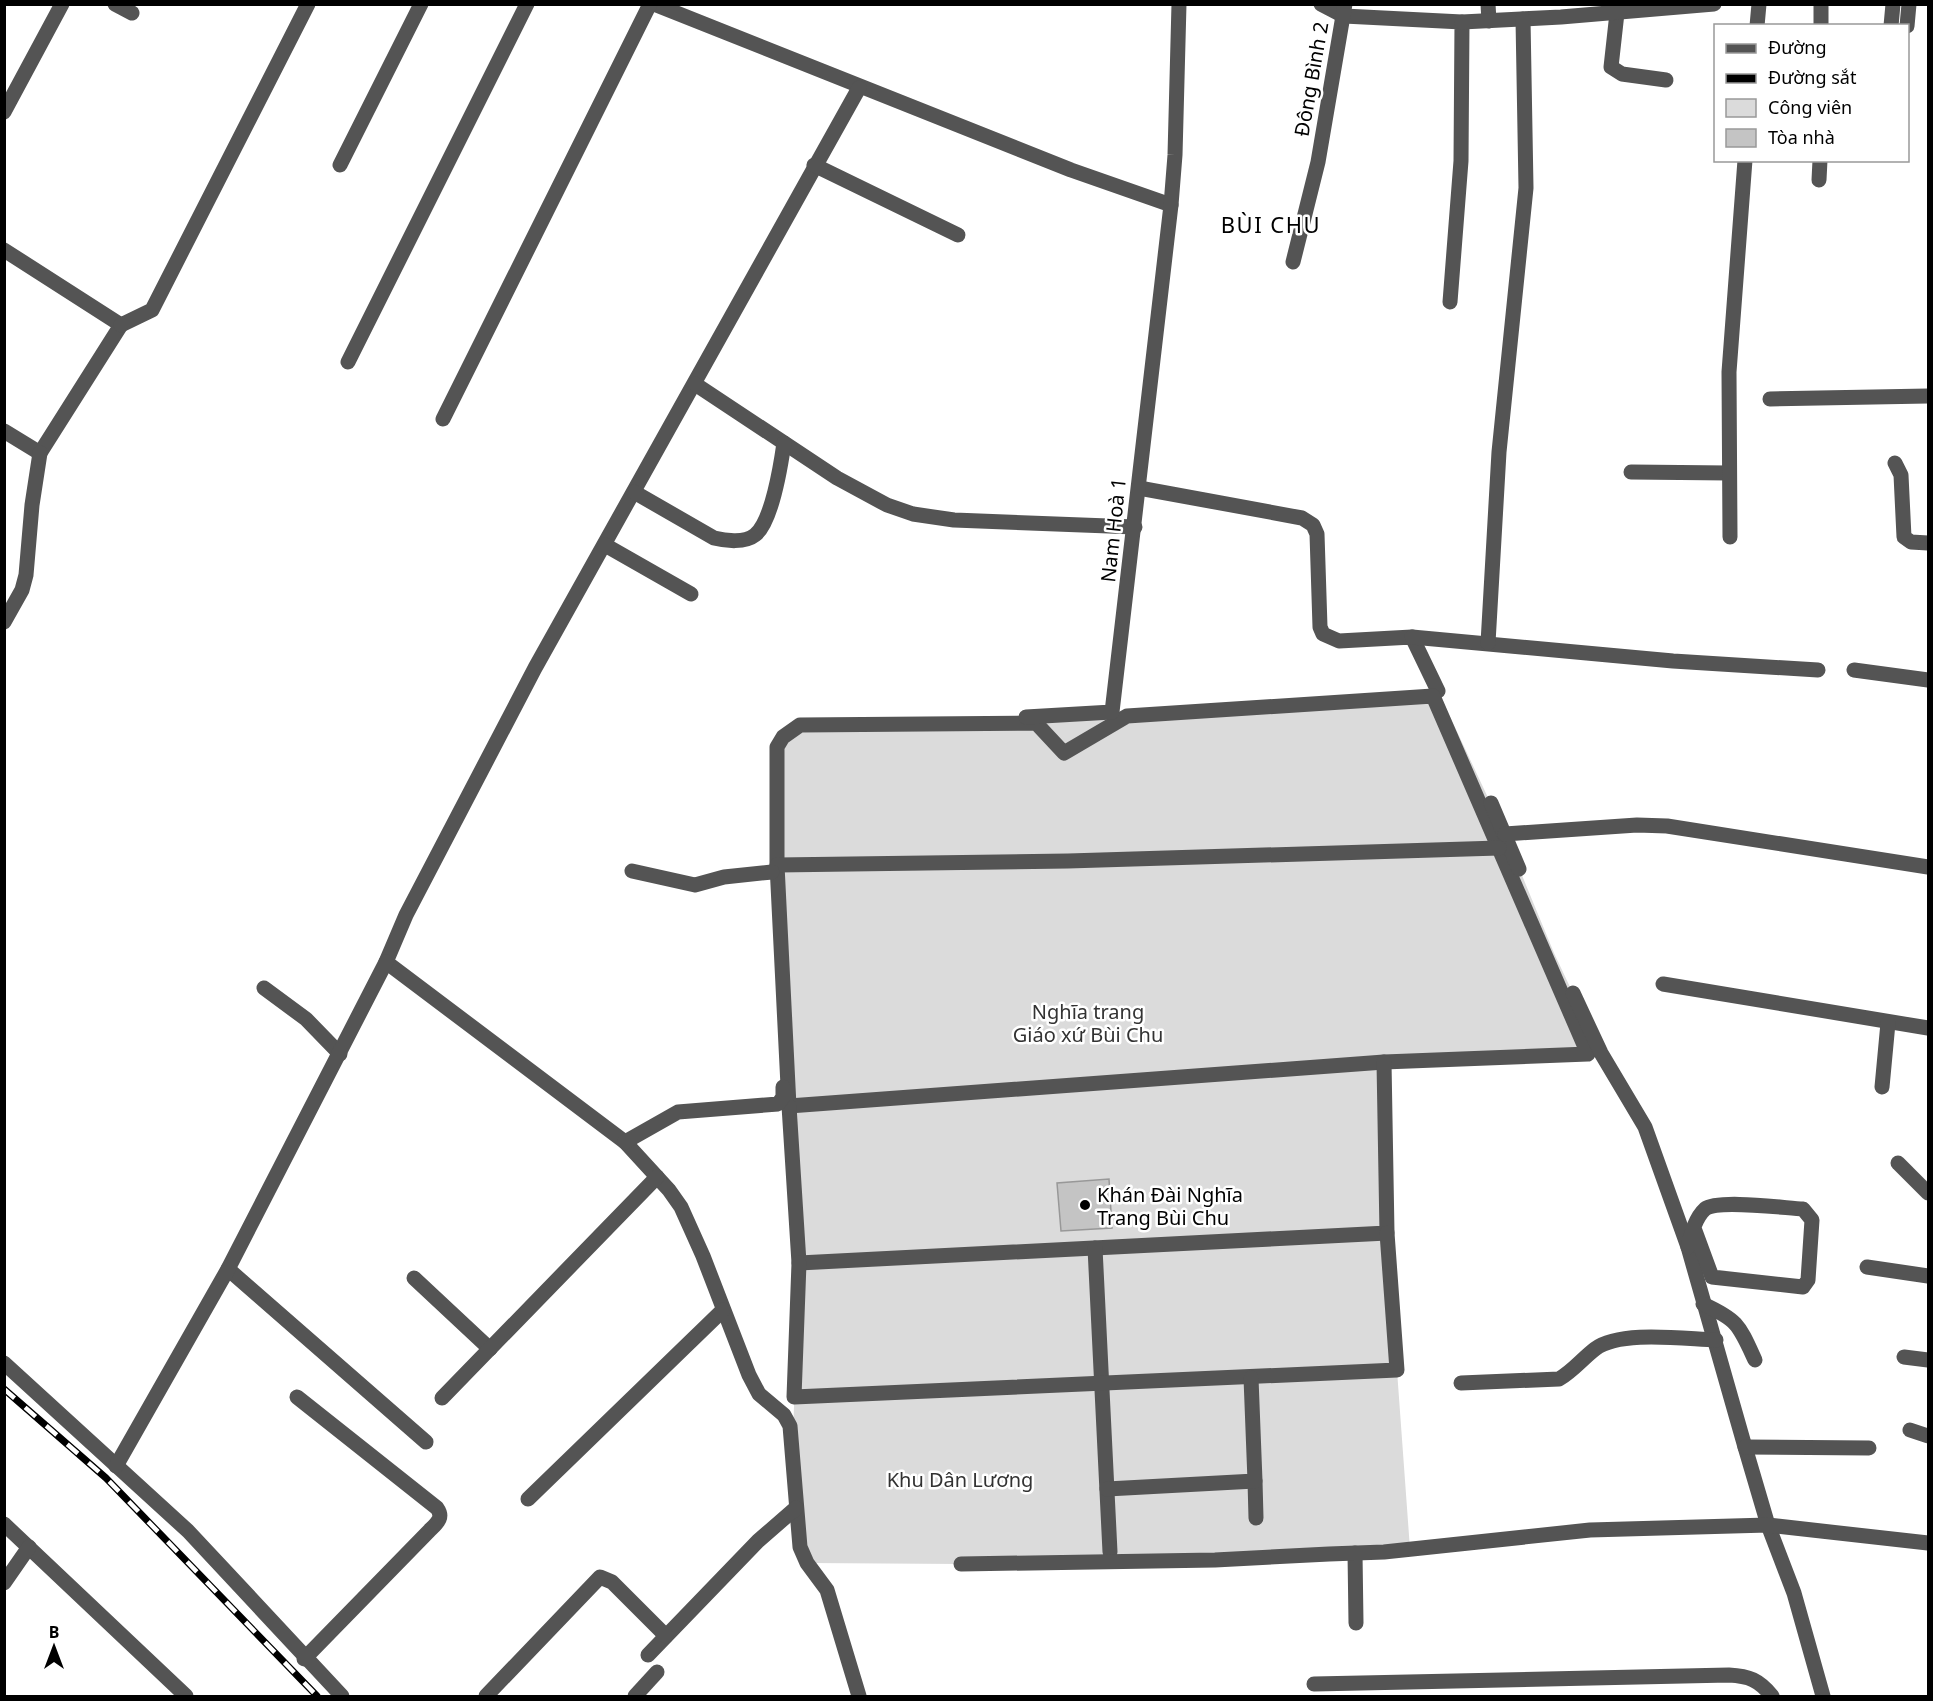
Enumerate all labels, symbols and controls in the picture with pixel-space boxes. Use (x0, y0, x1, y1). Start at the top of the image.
street label: Đông Bình 2 (1288, 19, 1334, 139)
legend (1714, 24, 1909, 162)
text: Đường (1768, 35, 1827, 59)
text: Đường sắt (1768, 65, 1857, 89)
text: Công viên (1768, 95, 1852, 119)
text: Tòa nhà (1768, 125, 1835, 149)
district label: BÙI CHU (1221, 209, 1321, 239)
street label: Nam Hoà 1 (1094, 476, 1132, 584)
park label: Nghĩa trang Giáo xứ Bùi Chu (1013, 998, 1163, 1048)
place label: Khán Đài Nghĩa Trang Bùi Chu (1097, 1181, 1243, 1231)
marker: Khán Đài Nghĩa Trang Bùi Chu (1078, 1198, 1092, 1212)
park label: Khu Dân Lương (887, 1466, 1033, 1493)
north arrow (24, 1617, 84, 1677)
text: B (49, 1621, 59, 1643)

